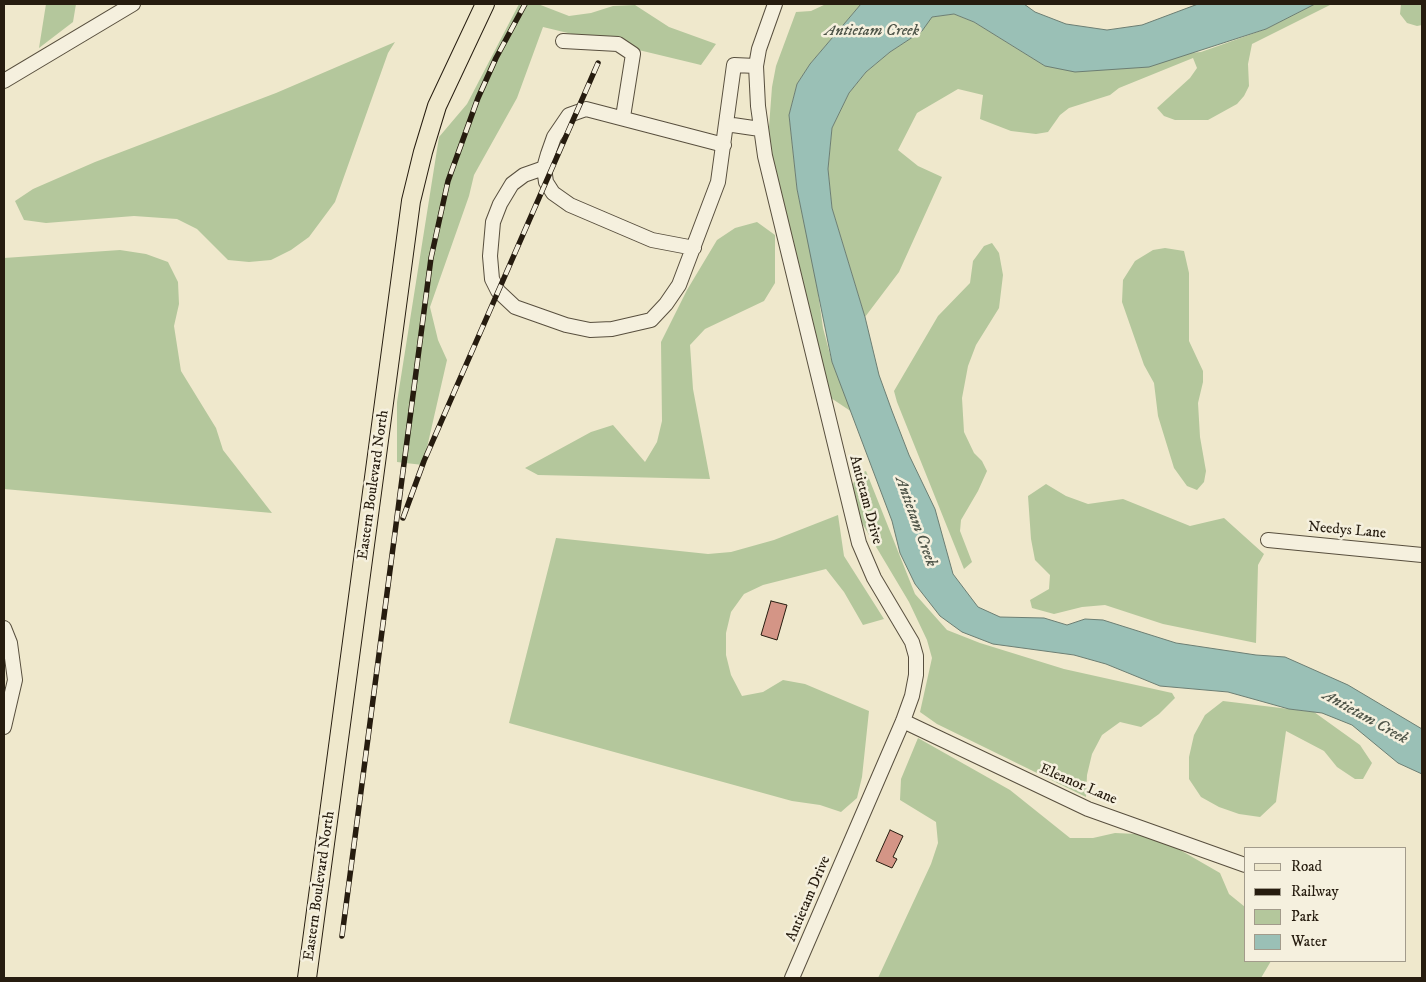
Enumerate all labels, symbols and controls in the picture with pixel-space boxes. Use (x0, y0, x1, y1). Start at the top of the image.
water label: Antietam Creek (825, 22, 919, 42)
street label: Eastern Boulevard North (355, 409, 393, 561)
street label: Antietam Drive (844, 454, 886, 546)
water label: Antietam Creek (890, 474, 940, 570)
street label: Needys Lane (1307, 519, 1387, 543)
water label: Antietam Creek (1319, 687, 1411, 749)
street label: Eleanor Lane (1036, 761, 1120, 809)
street label: Eastern Boulevard North (301, 810, 339, 962)
legend (1244, 847, 1406, 962)
street label: Antietam Drive (783, 853, 835, 945)
text: Road (1291, 857, 1322, 876)
text: Railway (1291, 882, 1339, 901)
text: Park (1291, 907, 1319, 926)
text: Water (1291, 932, 1327, 951)

